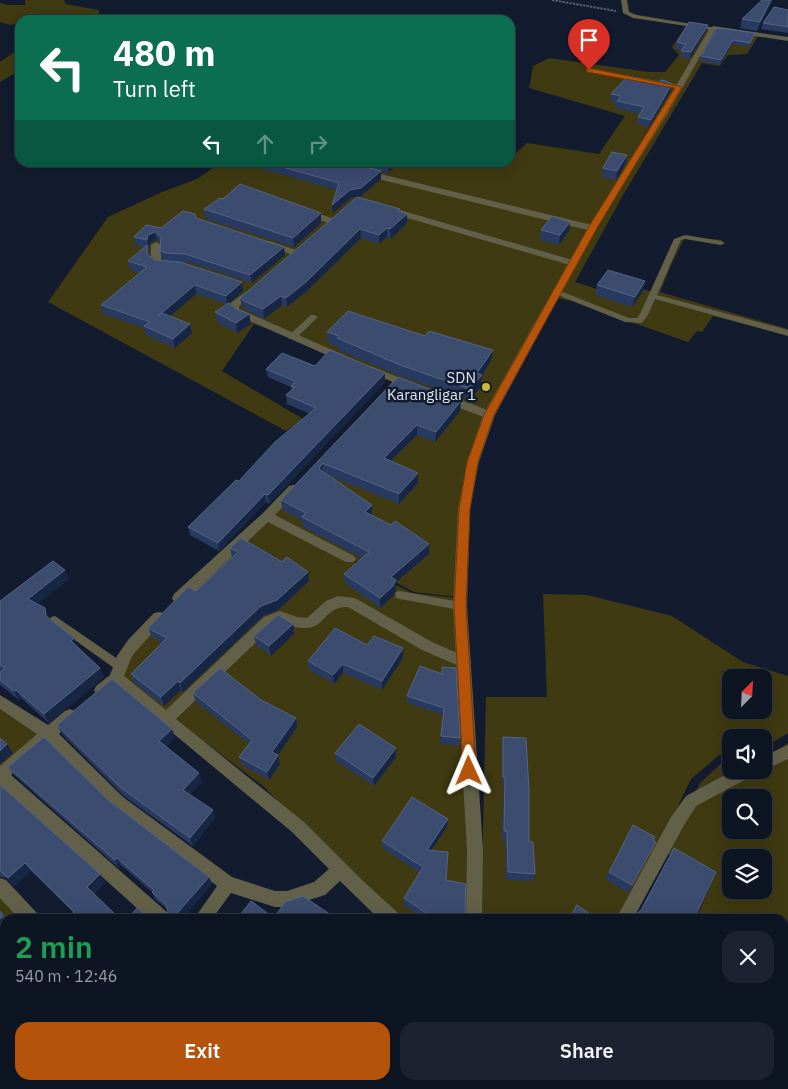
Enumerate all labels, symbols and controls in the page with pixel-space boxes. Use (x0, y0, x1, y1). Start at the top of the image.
pin (568, 19, 610, 70)
icon: arrive (575, 26, 603, 54)
text: 480 m (113, 30, 216, 76)
icon: left (30, 35, 95, 100)
text: Turn left (113, 74, 196, 103)
icon: left (198, 130, 226, 158)
icon: ahead (251, 130, 279, 158)
icon: right (304, 130, 332, 158)
place label: SDN Karangligar 1 (387, 368, 476, 404)
marker: SDN Karangligar 1 (480, 381, 492, 393)
north arrow (722, 669, 772, 719)
map controls (722, 669, 772, 899)
button: sound (722, 729, 772, 779)
position arrow (442, 744, 494, 796)
button: search (722, 789, 772, 839)
button: layers (722, 849, 772, 899)
text: 2 min (15, 927, 93, 966)
button: close (722, 931, 774, 983)
text: 540 m · 12:46 (15, 966, 117, 986)
button: Exit (15, 1022, 390, 1080)
button: Share (400, 1022, 774, 1080)

